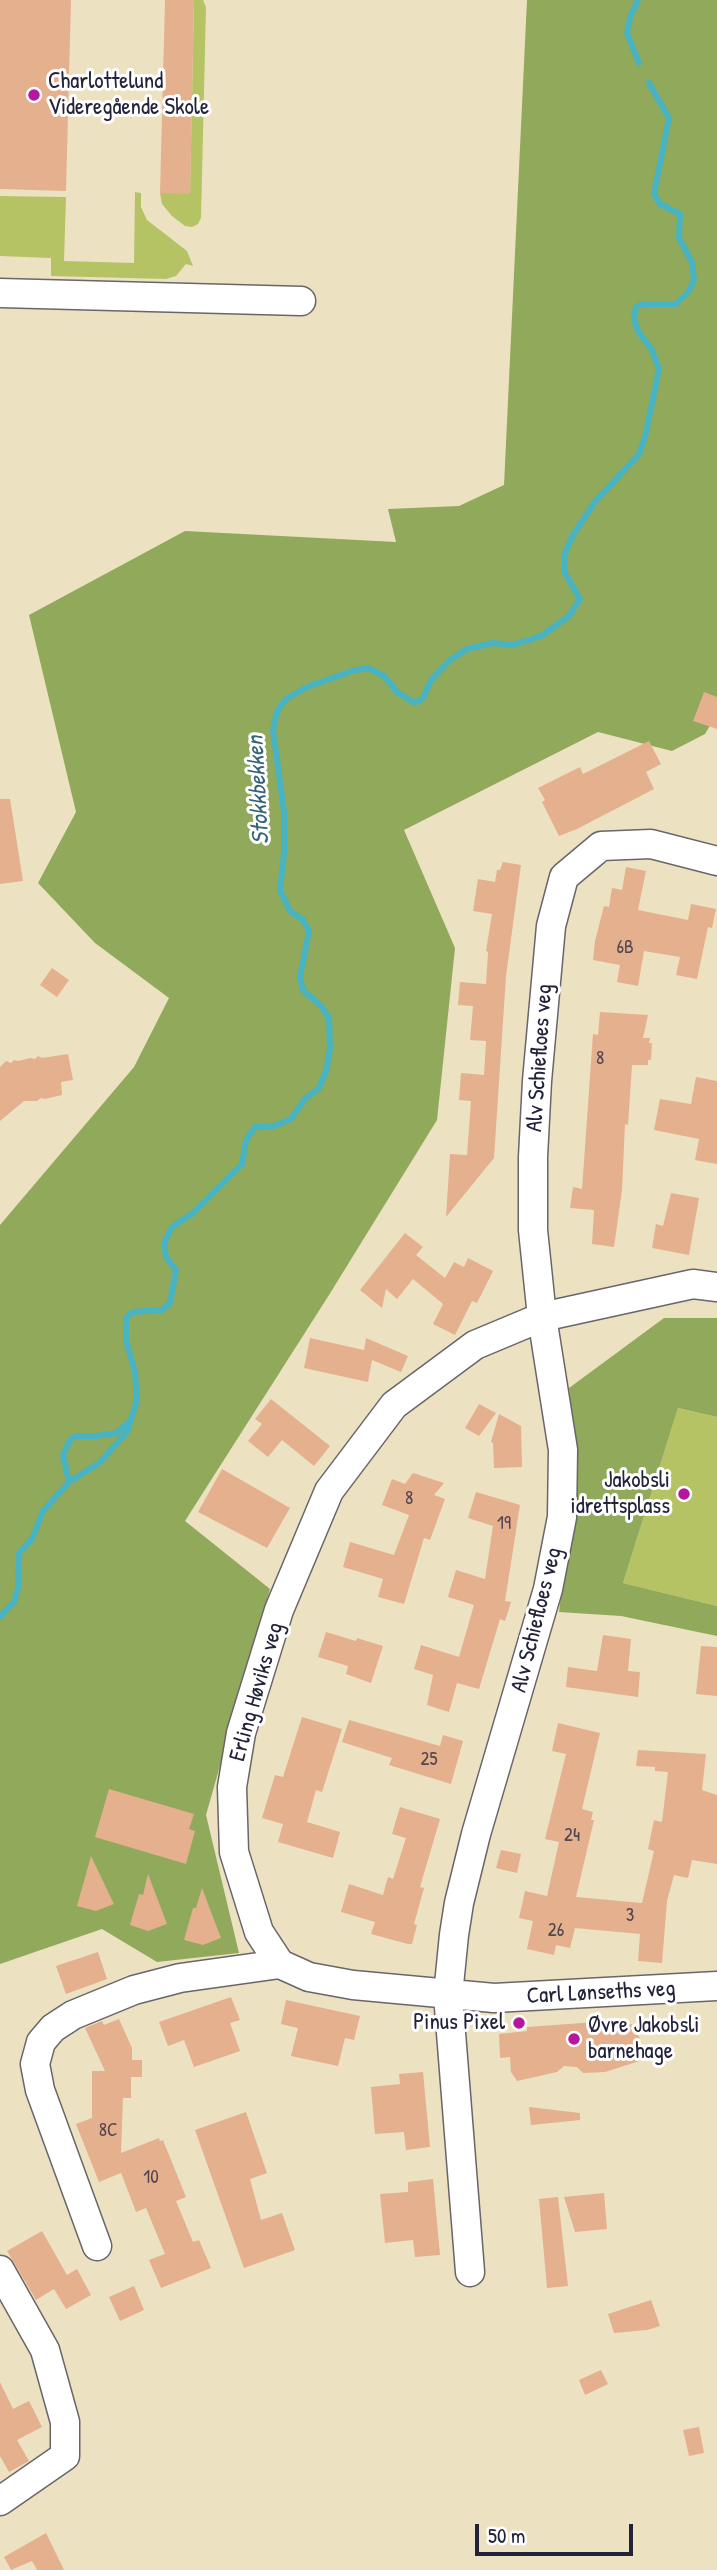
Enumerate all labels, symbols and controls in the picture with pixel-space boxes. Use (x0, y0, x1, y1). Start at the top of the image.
place label: Charlottelund Videregående Skole (48, 68, 209, 122)
marker: Charlottelund Videregående Skole (26, 87, 42, 103)
water label: Stokkbekken (242, 735, 276, 845)
house number: 6B (616, 937, 634, 959)
street label: Alv Schiefloes veg (521, 983, 559, 1133)
house number: 8 (596, 1048, 604, 1070)
place label: Jakobsli idrettsplass (571, 1467, 670, 1521)
marker: Jakobsli idrettsplass (676, 1486, 692, 1502)
house number: 8 (405, 1488, 413, 1510)
house number: 19 (497, 1513, 511, 1535)
street label: Alv Schiefloes veg (506, 1545, 568, 1695)
street label: Erling Høviks veg (224, 1619, 290, 1765)
house number: 25 (421, 1749, 437, 1771)
house number: 24 (564, 1825, 580, 1847)
house number: 3 (626, 1905, 634, 1927)
house number: 26 (548, 1920, 564, 1942)
street label: Carl Lønseths veg (526, 1975, 676, 2011)
place label: Pinus Pixel (413, 2009, 505, 2037)
place label: Øvre Jakobsli barnehage (588, 2012, 700, 2066)
marker: Pinus Pixel (511, 2015, 527, 2031)
marker: Øvre Jakobsli barnehage (566, 2031, 582, 2047)
house number: 8C (99, 2120, 117, 2142)
house number: 10 (143, 2167, 159, 2189)
scale bar (479, 2510, 636, 2554)
text: 50 m (488, 2521, 525, 2550)

